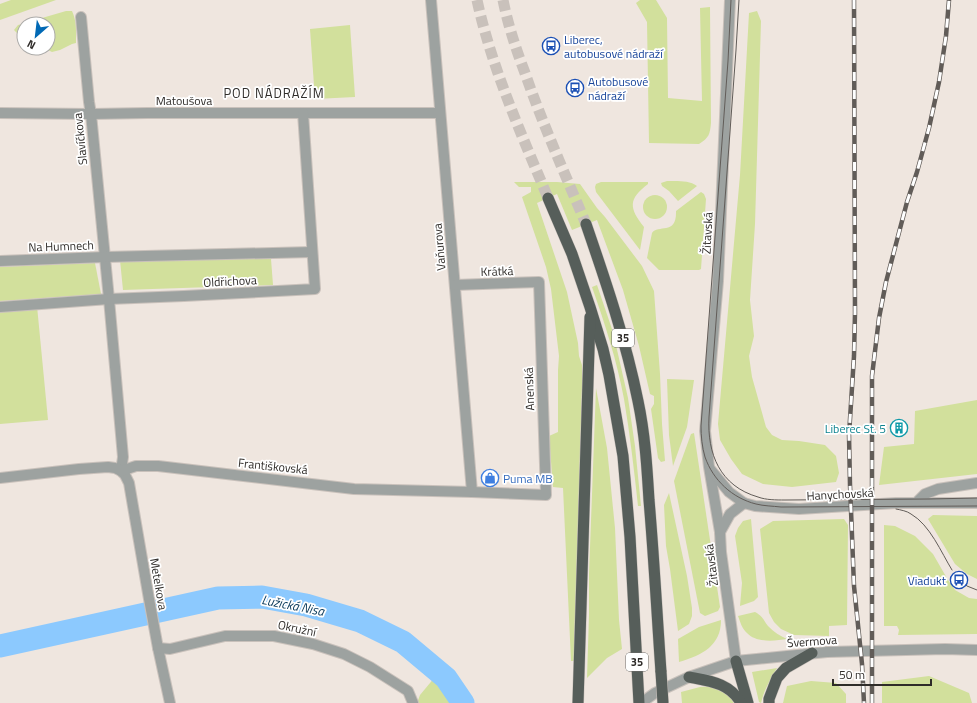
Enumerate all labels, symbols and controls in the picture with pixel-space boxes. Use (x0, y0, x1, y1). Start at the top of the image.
north arrow (16, 16, 56, 56)
place label: Liberec, autobusové nádraží (564, 30, 664, 63)
text: N (24, 36, 38, 54)
bus stop icon: Liberec, autobusové nádraží (541, 36, 561, 56)
place label: Autobusové nádraží (588, 72, 648, 105)
bus stop icon: Autobusové nádraží (565, 78, 585, 98)
district label: POD NÁDRAŽÍM (223, 83, 325, 103)
street label: Matoušova (156, 91, 212, 110)
street label: Slavíčkova (68, 112, 92, 166)
street label: Žitavská (696, 211, 718, 255)
street label: Vaňurova (427, 223, 451, 271)
street label: Na Humnech (28, 235, 94, 257)
street label: Krátká (480, 261, 514, 281)
street label: Oldřichova (203, 270, 257, 292)
road number: 35 (612, 329, 634, 347)
street label: Anenská (519, 367, 539, 411)
building icon: Liberec St. 5 (889, 418, 909, 438)
place label: Liberec St. 5 (825, 419, 886, 438)
street label: Františkovská (237, 453, 309, 479)
shop icon: Puma MB (480, 468, 500, 488)
place label: Puma MB (503, 469, 553, 488)
street label: Hanychovská (806, 483, 874, 505)
street label: Žitavská (699, 543, 723, 587)
street label: Metelkova (145, 556, 173, 612)
bus stop icon: Viadukt (949, 570, 969, 590)
place label: Viadukt (908, 571, 947, 590)
water label: Lužická Nisa (260, 589, 327, 621)
street label: Okružní (276, 615, 319, 642)
street label: Švermova (786, 630, 838, 652)
road number: 35 (626, 653, 648, 671)
scale bar (833, 661, 931, 687)
text: 50 m (839, 665, 865, 684)

